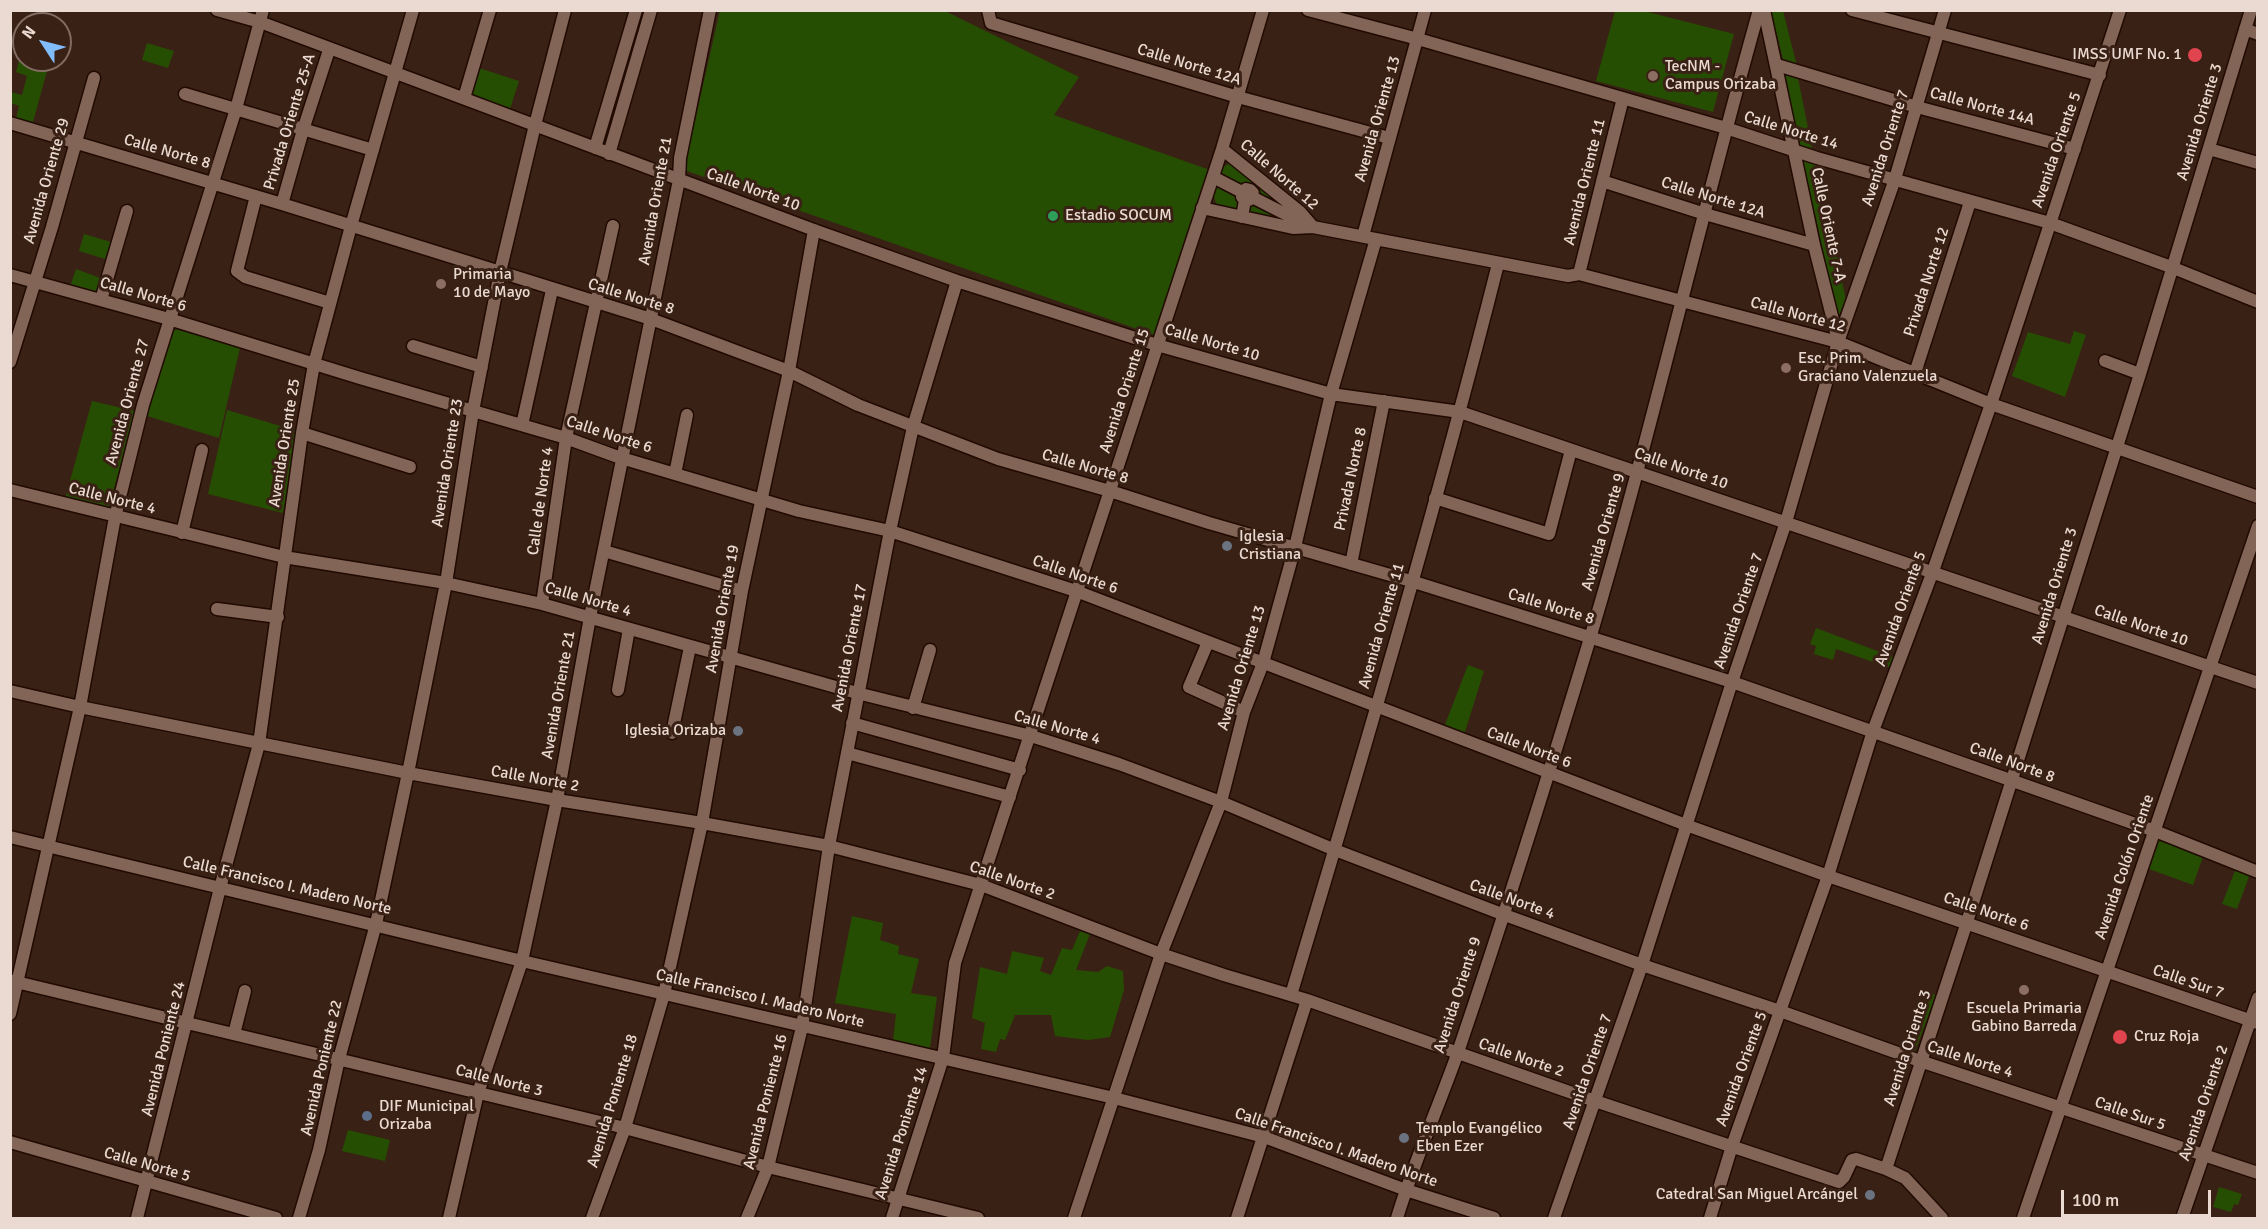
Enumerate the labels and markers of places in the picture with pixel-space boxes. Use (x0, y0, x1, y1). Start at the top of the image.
place label: IMSS UMF No. 1 (2072, 45, 2182, 65)
marker: IMSS UMF No. 1 (2186, 46, 2204, 64)
place label: TecNM - Campus Orizaba (1665, 57, 1776, 95)
marker: TecNM - Campus Orizaba (1646, 69, 1660, 83)
place label: Estadio SOCUM (1065, 206, 1172, 226)
marker: Estadio SOCUM (1046, 209, 1060, 223)
place label: Primaria 10 de Mayo (453, 265, 530, 303)
marker: Primaria 10 de Mayo (434, 277, 448, 291)
place label: Esc. Prim. Graciano Valenzuela (1798, 349, 1937, 387)
marker: Esc. Prim. Graciano Valenzuela (1779, 361, 1793, 375)
place label: Iglesia Cristiana (1239, 527, 1301, 565)
marker: Iglesia Cristiana (1220, 539, 1234, 553)
place label: Iglesia Orizaba (624, 721, 726, 741)
marker: Iglesia Orizaba (731, 724, 745, 738)
marker: Escuela Primaria Gabino Barreda (2017, 983, 2031, 997)
place label: Escuela Primaria Gabino Barreda (1966, 999, 2082, 1037)
place label: Cruz Roja (2134, 1027, 2199, 1047)
marker: Cruz Roja (2111, 1028, 2129, 1046)
place label: DIF Municipal Orizaba (379, 1097, 474, 1135)
marker: DIF Municipal Orizaba (360, 1109, 374, 1123)
place label: Templo Evangélico Eben Ezer (1416, 1119, 1542, 1157)
marker: Templo Evangélico Eben Ezer (1397, 1131, 1411, 1145)
place label: Catedral San Miguel Arcángel (1656, 1185, 1858, 1205)
marker: Catedral San Miguel Arcángel (1863, 1188, 1877, 1202)

